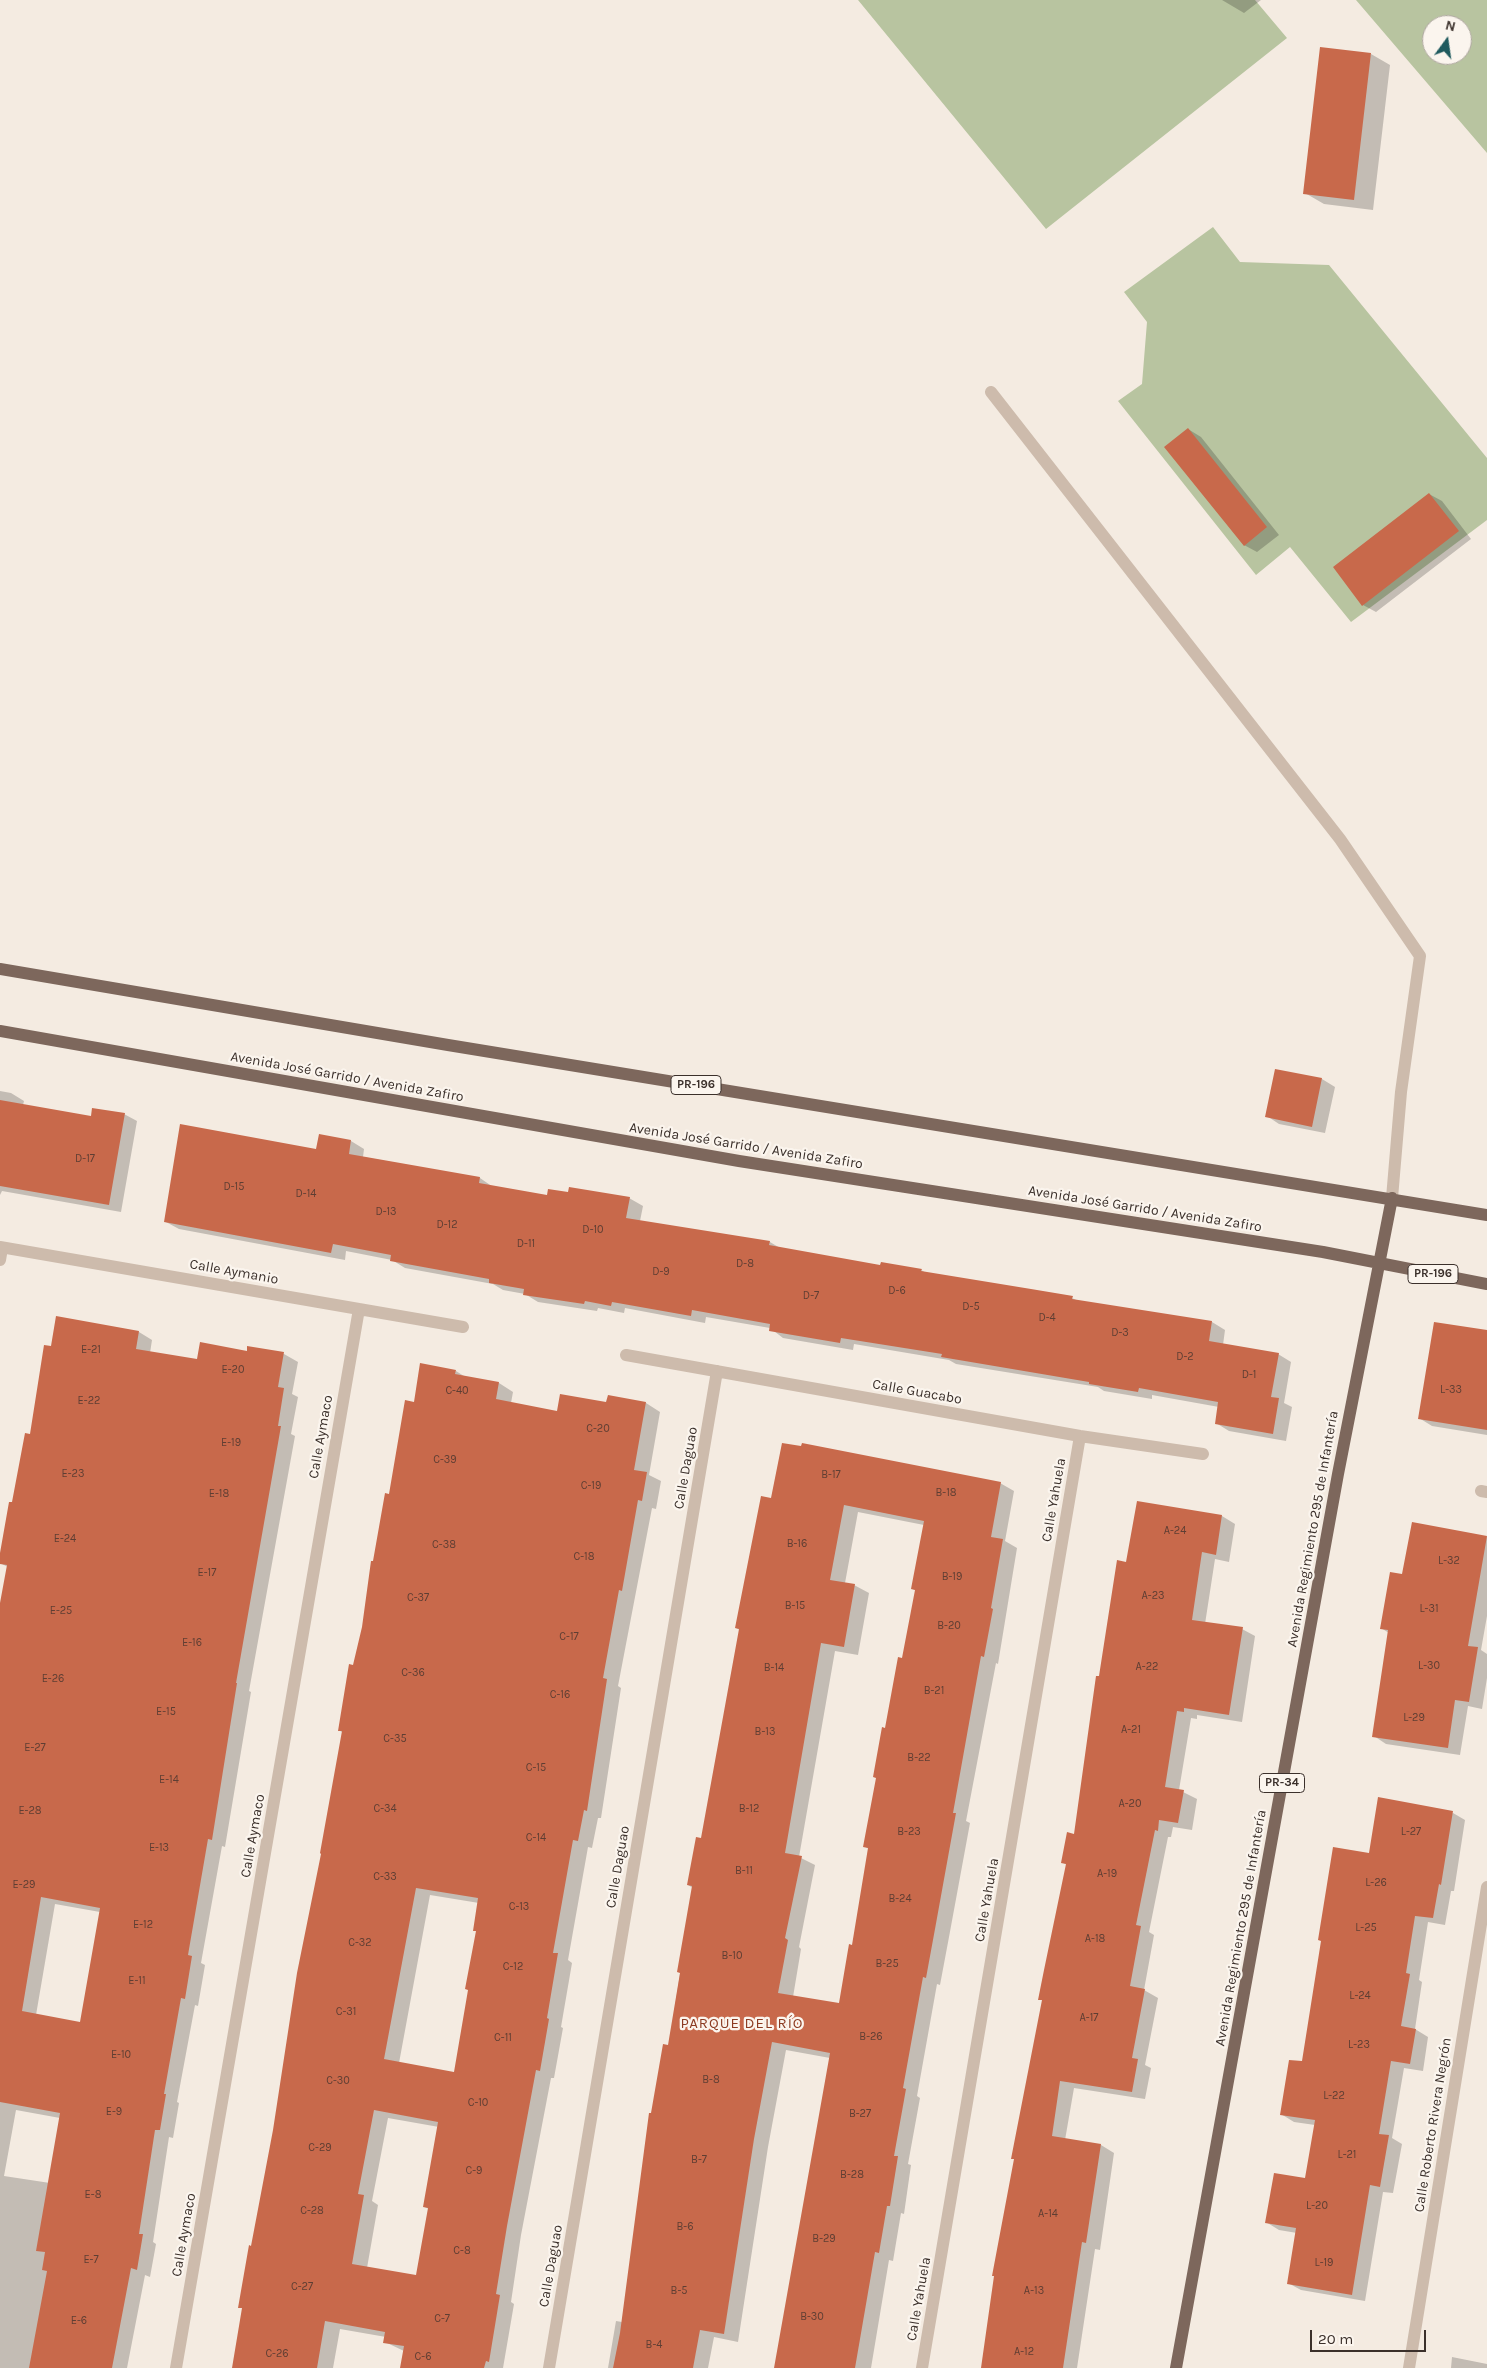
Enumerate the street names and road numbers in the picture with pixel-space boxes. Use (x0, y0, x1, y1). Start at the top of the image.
street label: Avenida José Garrido / Avenida Zafiro (229, 1048, 465, 1106)
road number: PR-196 (671, 1076, 721, 1094)
street label: Avenida José Garrido / Avenida Zafiro (628, 1119, 864, 1173)
street label: Avenida José Garrido / Avenida Zafiro (1027, 1182, 1263, 1236)
street label: Calle Aymanio (188, 1256, 280, 1288)
road number: PR-196 (1408, 1264, 1458, 1284)
street label: Calle Guacabo (871, 1376, 963, 1408)
street label: Calle Aymaco (305, 1394, 337, 1480)
street label: Avenida Regimiento 295 de Infantería (1284, 1409, 1342, 1649)
street label: Calle Daguao (670, 1426, 702, 1510)
street label: Calle Yahuela (1038, 1457, 1070, 1543)
road number: PR-34 (1260, 1774, 1304, 1792)
street label: Calle Aymaco (237, 1793, 269, 1879)
street label: Avenida Regimiento 295 de Infantería (1212, 1808, 1270, 2048)
street label: Calle Daguao (602, 1825, 634, 1909)
street label: Calle Yahuela (971, 1857, 1003, 1943)
street label: Calle Roberto Rivera Negrón (1411, 2036, 1455, 2214)
street label: Calle Aymaco (168, 2192, 200, 2278)
street label: Calle Daguao (535, 2224, 567, 2308)
street label: Calle Yahuela (903, 2256, 935, 2342)

